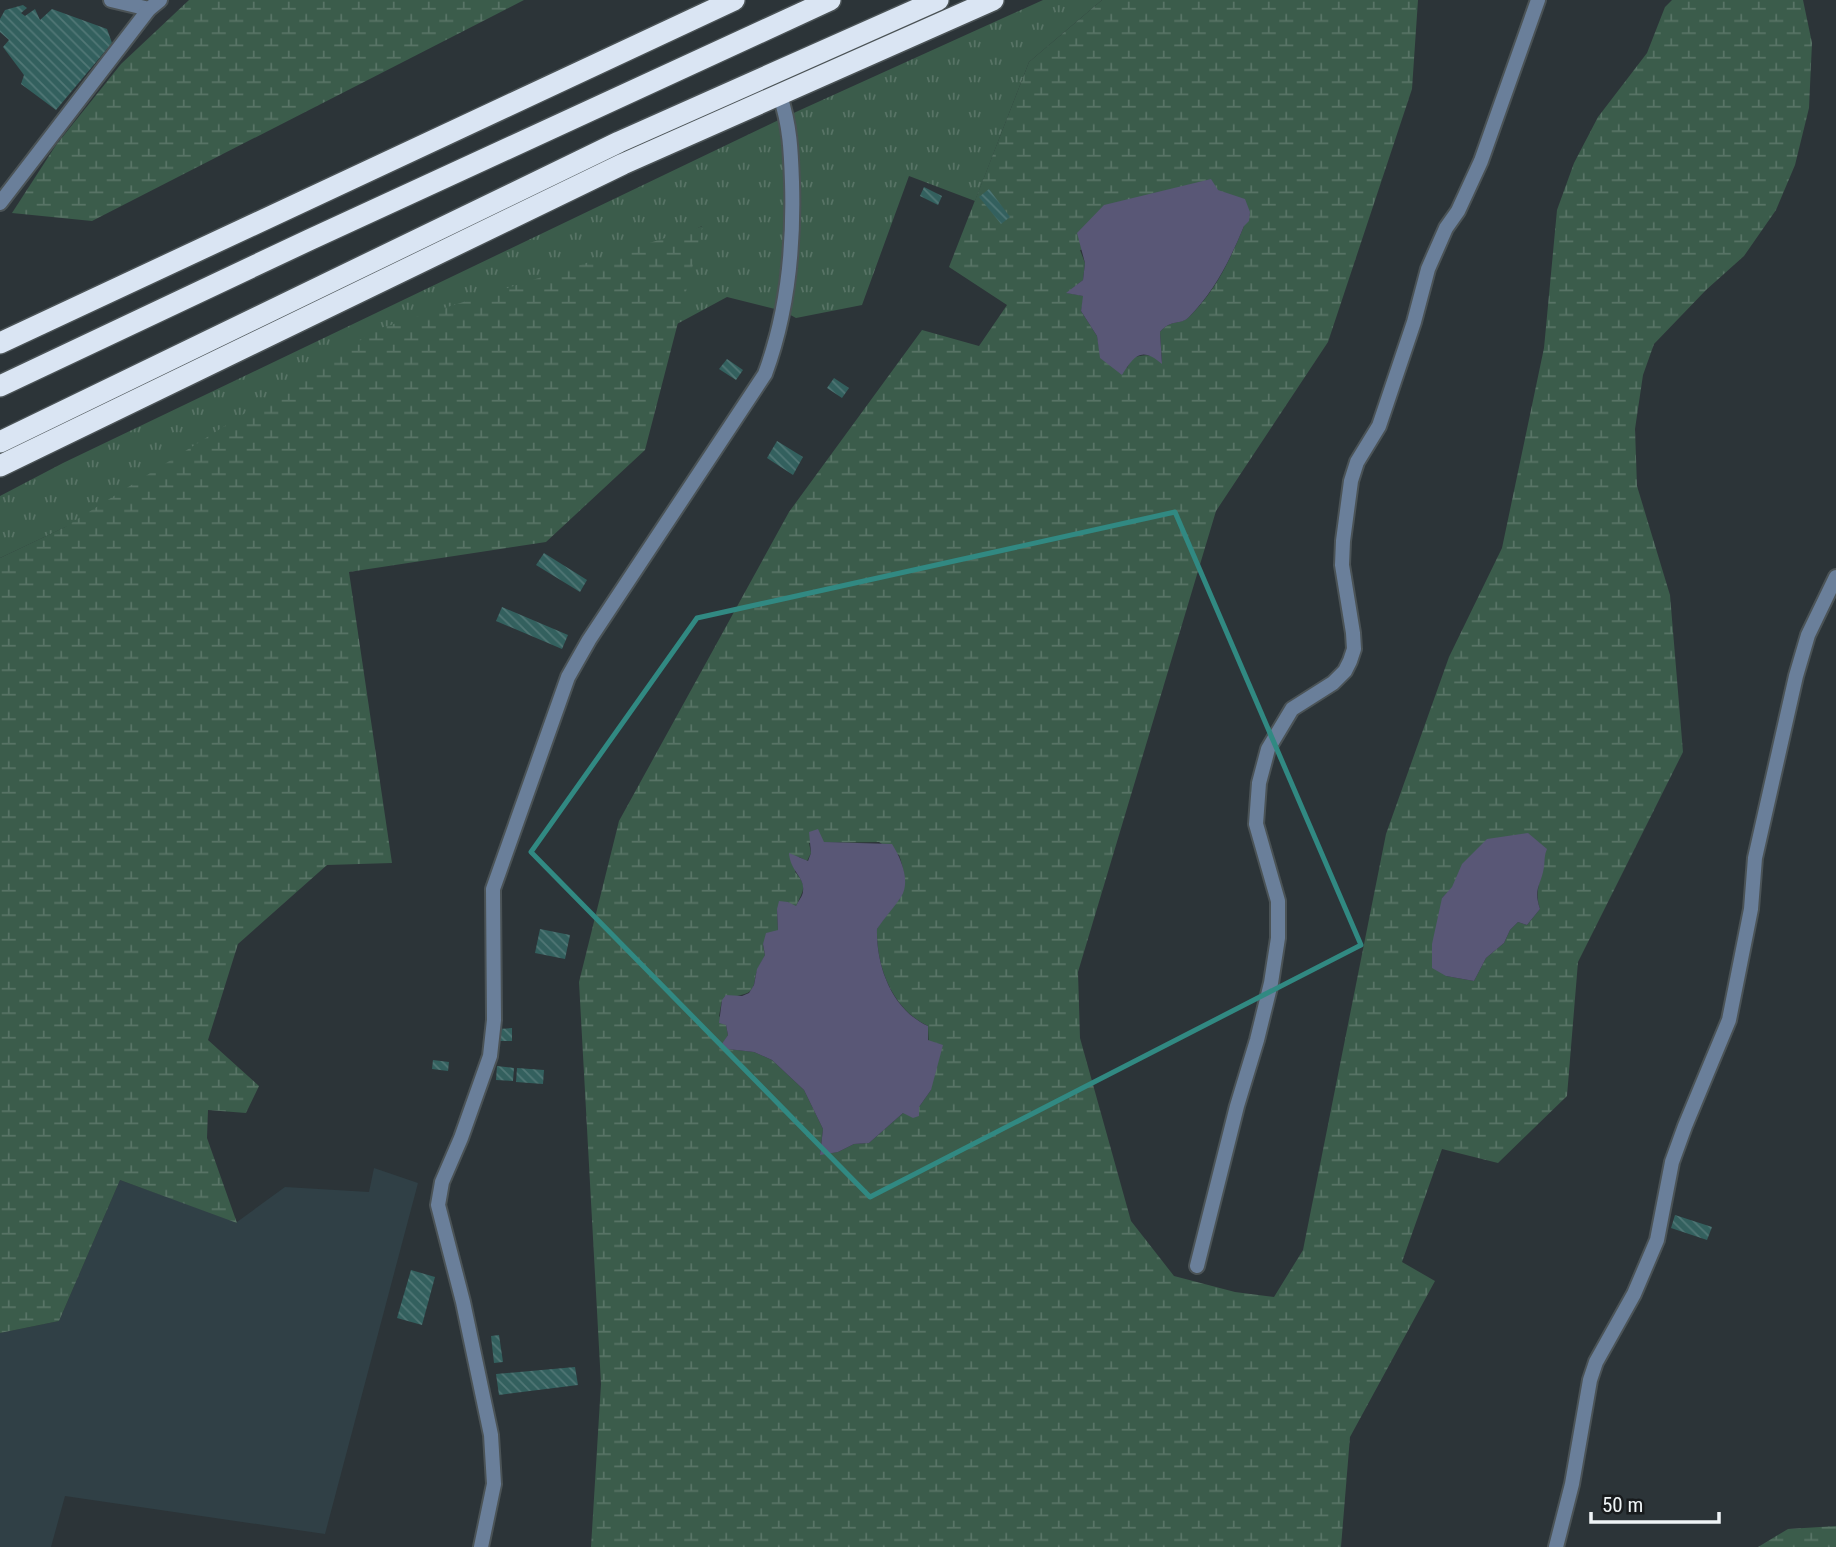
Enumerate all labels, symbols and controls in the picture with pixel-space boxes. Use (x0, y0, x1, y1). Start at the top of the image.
scale bar (1591, 1480, 1719, 1524)
text: 50 m (1602, 1493, 1643, 1517)

